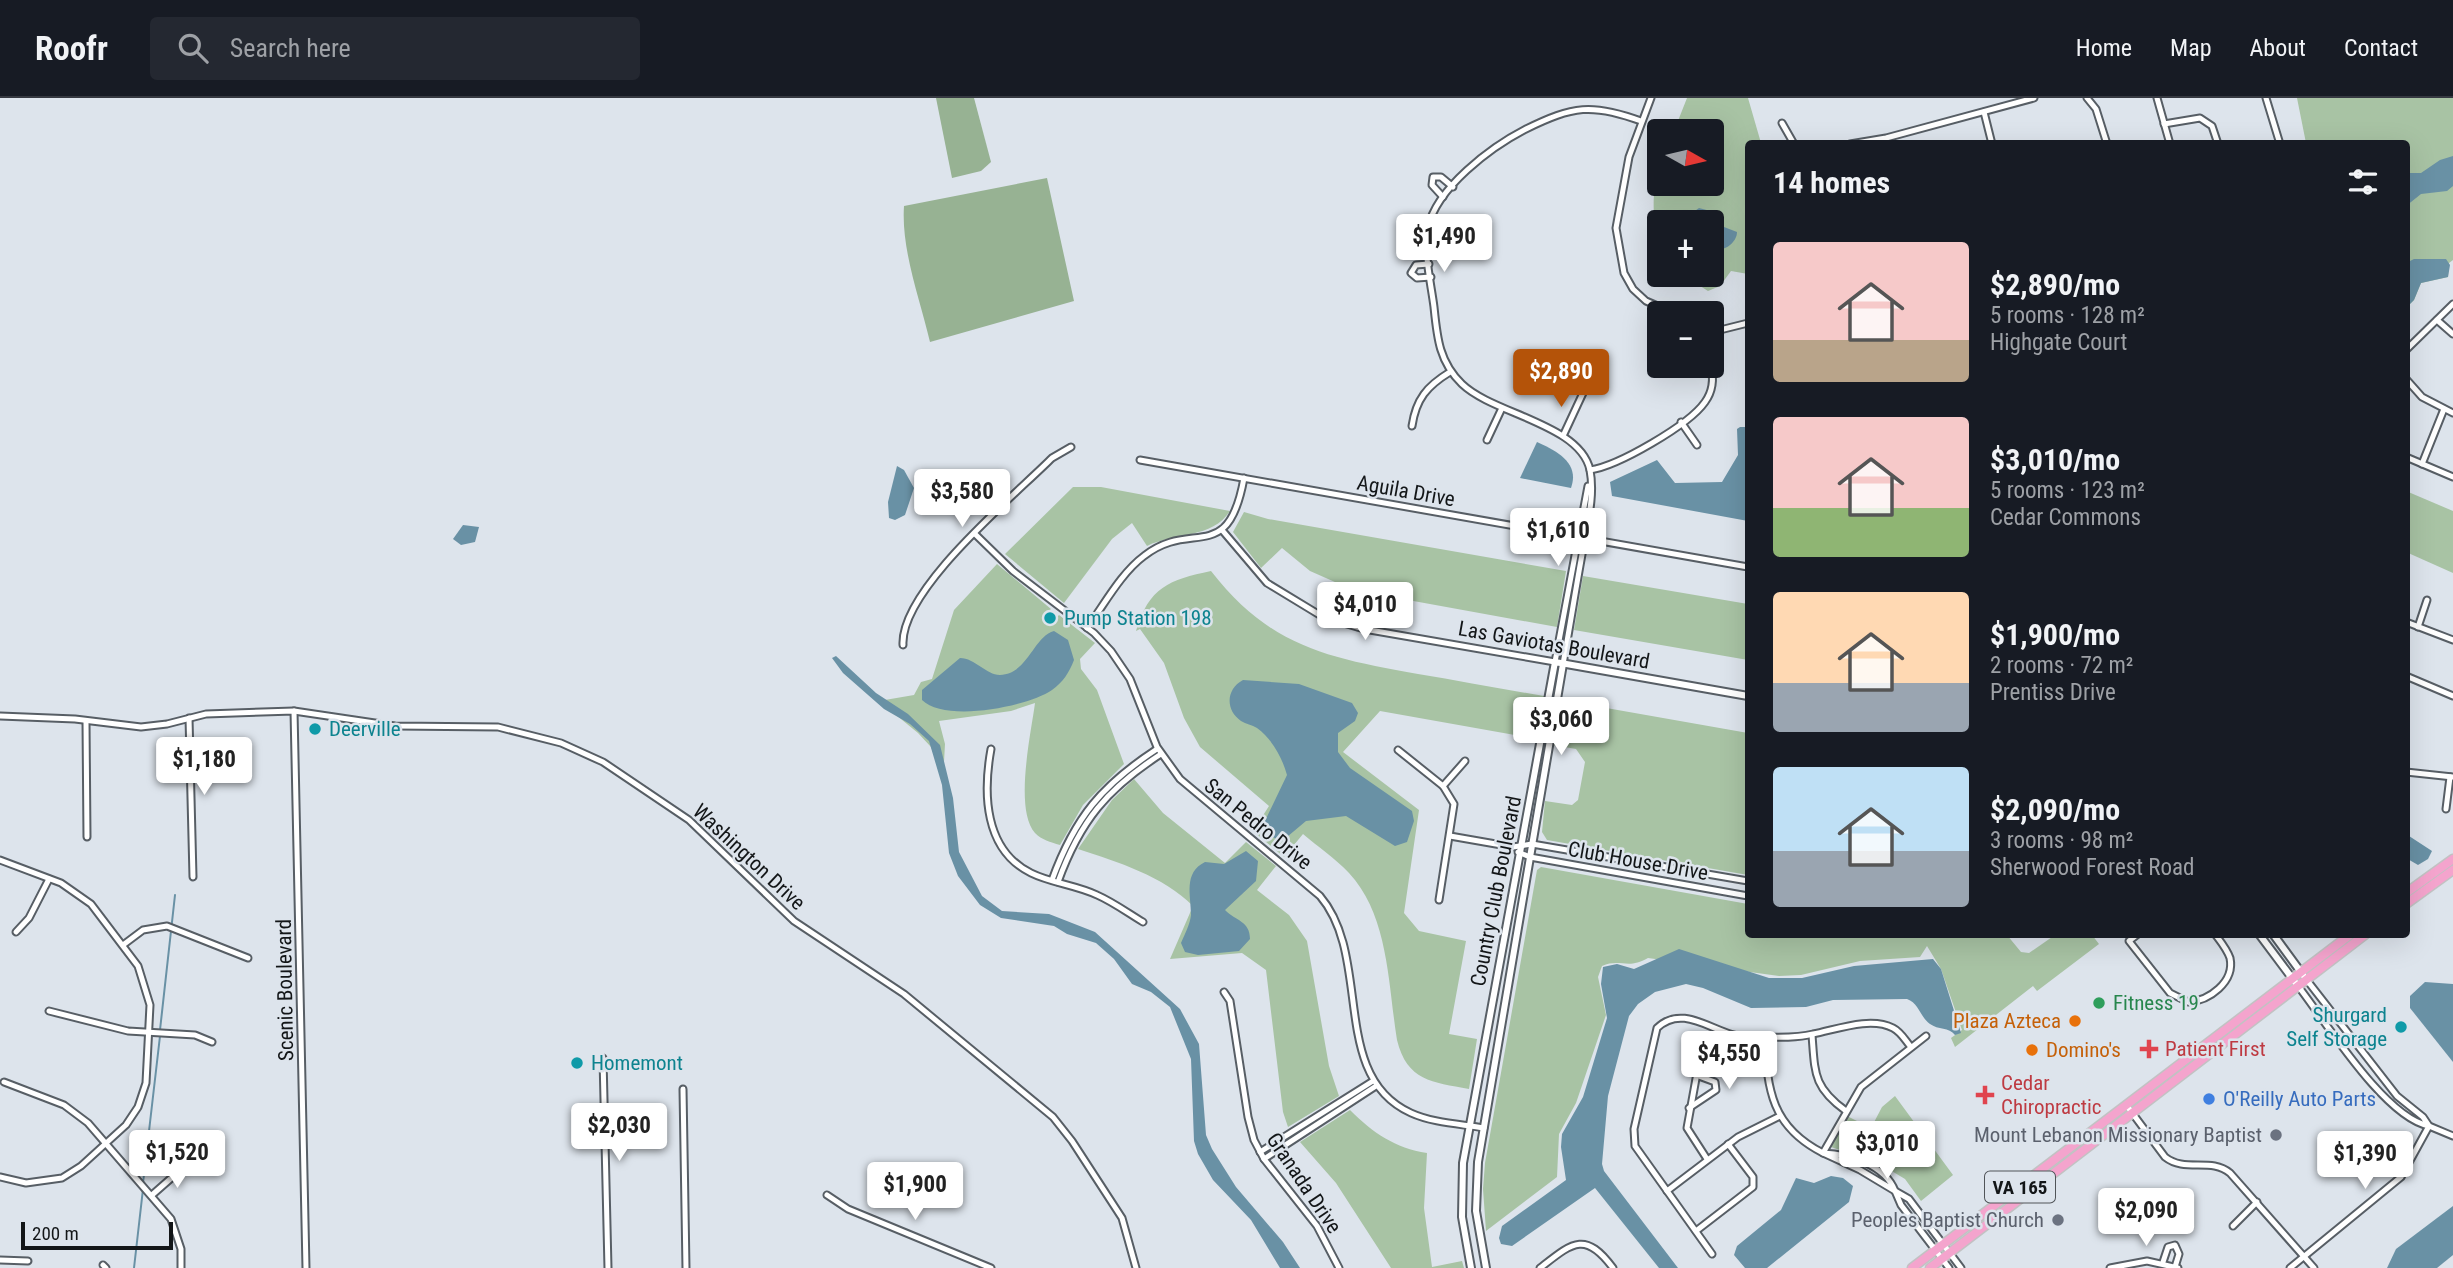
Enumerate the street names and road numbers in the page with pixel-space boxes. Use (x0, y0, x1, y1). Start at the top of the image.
street label: Aguila Drive (1355, 471, 1457, 511)
street label: Las Gaviotas Boulevard (1456, 616, 1652, 674)
street label: San Pedro Drive (1199, 773, 1317, 875)
street label: Country Club Boulevard (1466, 794, 1526, 988)
street label: Washington Drive (688, 799, 810, 915)
street label: Club House Drive (1566, 837, 1710, 885)
street label: Scenic Boulevard (272, 919, 298, 1061)
street label: Granada Drive (1262, 1128, 1346, 1238)
road number: VA 165 (1985, 1172, 2055, 1203)

